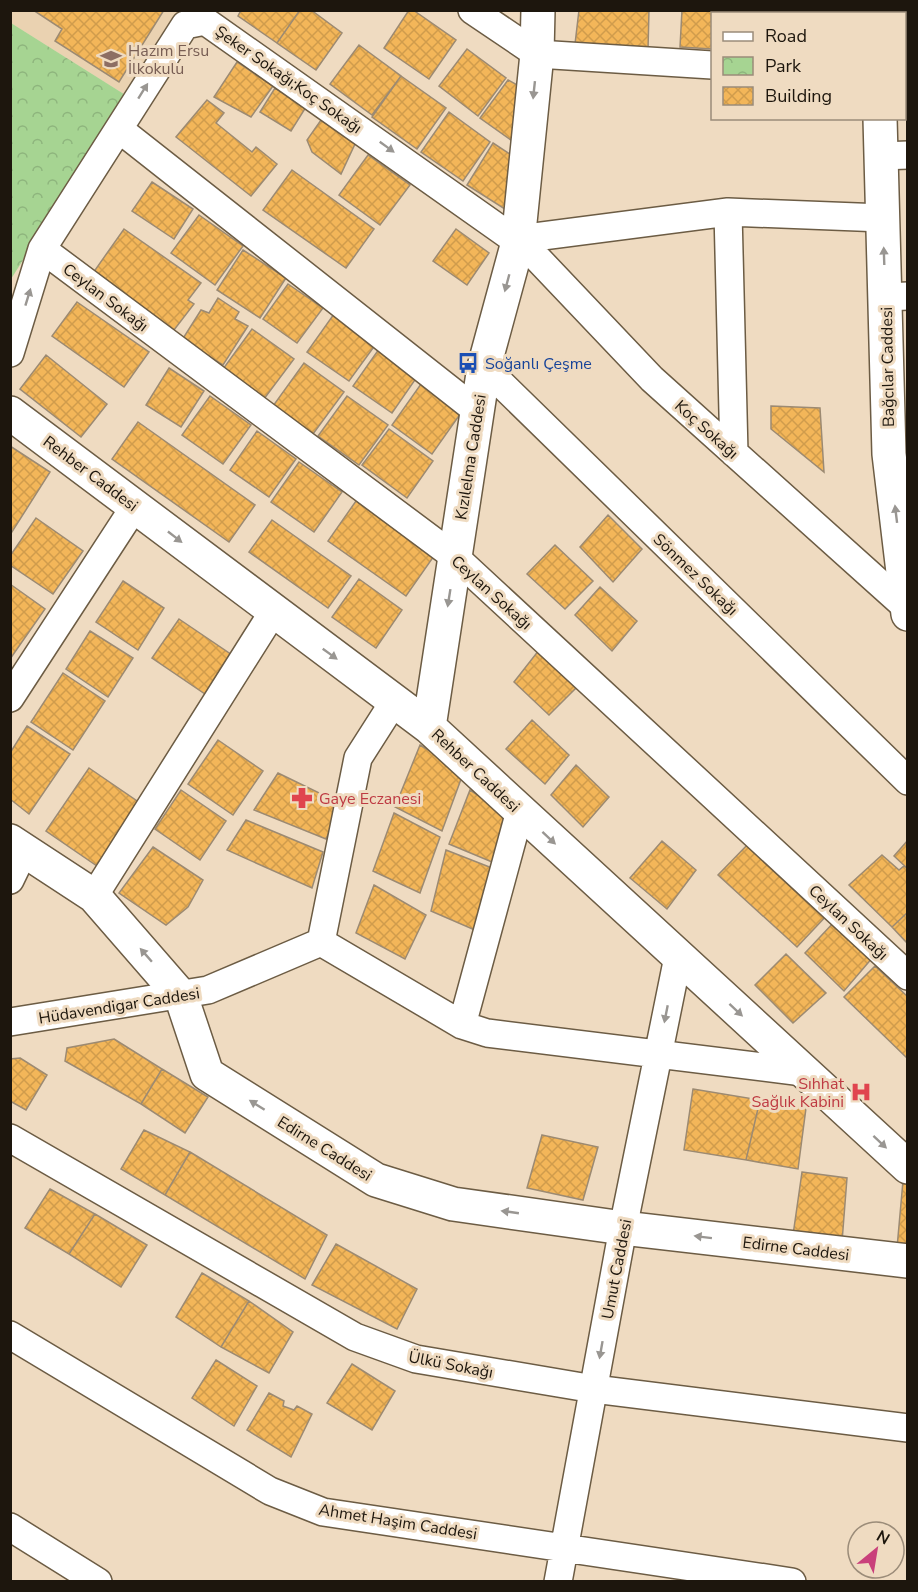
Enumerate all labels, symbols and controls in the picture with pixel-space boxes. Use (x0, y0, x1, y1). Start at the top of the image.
legend (711, 12, 906, 120)
street label: Şeker Sokağı;Koç Sokağı (211, 21, 366, 139)
text: Road (765, 24, 807, 48)
place label: Hazım Ersu İlkokulu (128, 40, 209, 80)
school or university icon: Hazım Ersu İlkokulu (99, 47, 123, 71)
text: Park (765, 54, 802, 78)
one-way arrow (529, 80, 539, 99)
one-way arrow (137, 83, 148, 99)
text: Building (765, 84, 832, 108)
one-way arrow (379, 141, 395, 153)
one-way arrow (879, 247, 888, 266)
street label: Ceylan Sokağı (58, 258, 153, 337)
one-way arrow (502, 274, 511, 292)
one-way arrow (23, 288, 33, 306)
street label: Bağcılar Caddesi (876, 307, 900, 427)
bus stop icon: Soğanlı Çeşme (456, 351, 480, 375)
place label: Soğanlı Çeşme (485, 353, 592, 375)
street label: Kızılelma Caddesi (450, 393, 492, 521)
street label: Koç Sokağı (670, 395, 743, 464)
street label: Rehber Caddesi (39, 431, 142, 517)
one-way arrow (891, 504, 901, 523)
street label: Sönmez Sokağı (648, 529, 742, 621)
one-way arrow (167, 530, 182, 542)
street label: Ceylan Sokağı (446, 551, 536, 635)
one-way arrow (444, 588, 453, 607)
one-way arrow (322, 648, 338, 660)
street label: Rehber Caddesi (426, 724, 524, 817)
pharmacy icon: Gaye Eczanesi (290, 786, 314, 810)
place label: Gaye Eczanesi (319, 788, 421, 810)
one-way arrow (542, 831, 557, 845)
street label: Ceylan Sokağı (804, 880, 893, 965)
one-way arrow (140, 948, 153, 963)
street label: Hüdavendigar Caddesi (37, 982, 201, 1030)
one-way arrow (729, 1003, 744, 1017)
one-way arrow (661, 1005, 670, 1024)
place label: Sıhhat Sağlık Kabini (751, 1073, 844, 1113)
hospital icon: Sıhhat Sağlık Kabini (849, 1080, 873, 1104)
one-way arrow (249, 1100, 265, 1111)
street label: Edirne Caddesi (273, 1111, 376, 1187)
one-way arrow (872, 1135, 887, 1148)
one-way arrow (500, 1207, 519, 1216)
street label: Umut Caddesi (596, 1217, 637, 1321)
street label: Edirne Caddesi (741, 1232, 850, 1266)
one-way arrow (694, 1233, 713, 1242)
one-way arrow (596, 1340, 605, 1359)
street label: Ülkü Sokağı (407, 1346, 495, 1384)
street label: Ahmet Haşim Caddesi (317, 1499, 479, 1545)
north arrow (846, 1520, 906, 1580)
text: N (872, 1525, 894, 1550)

